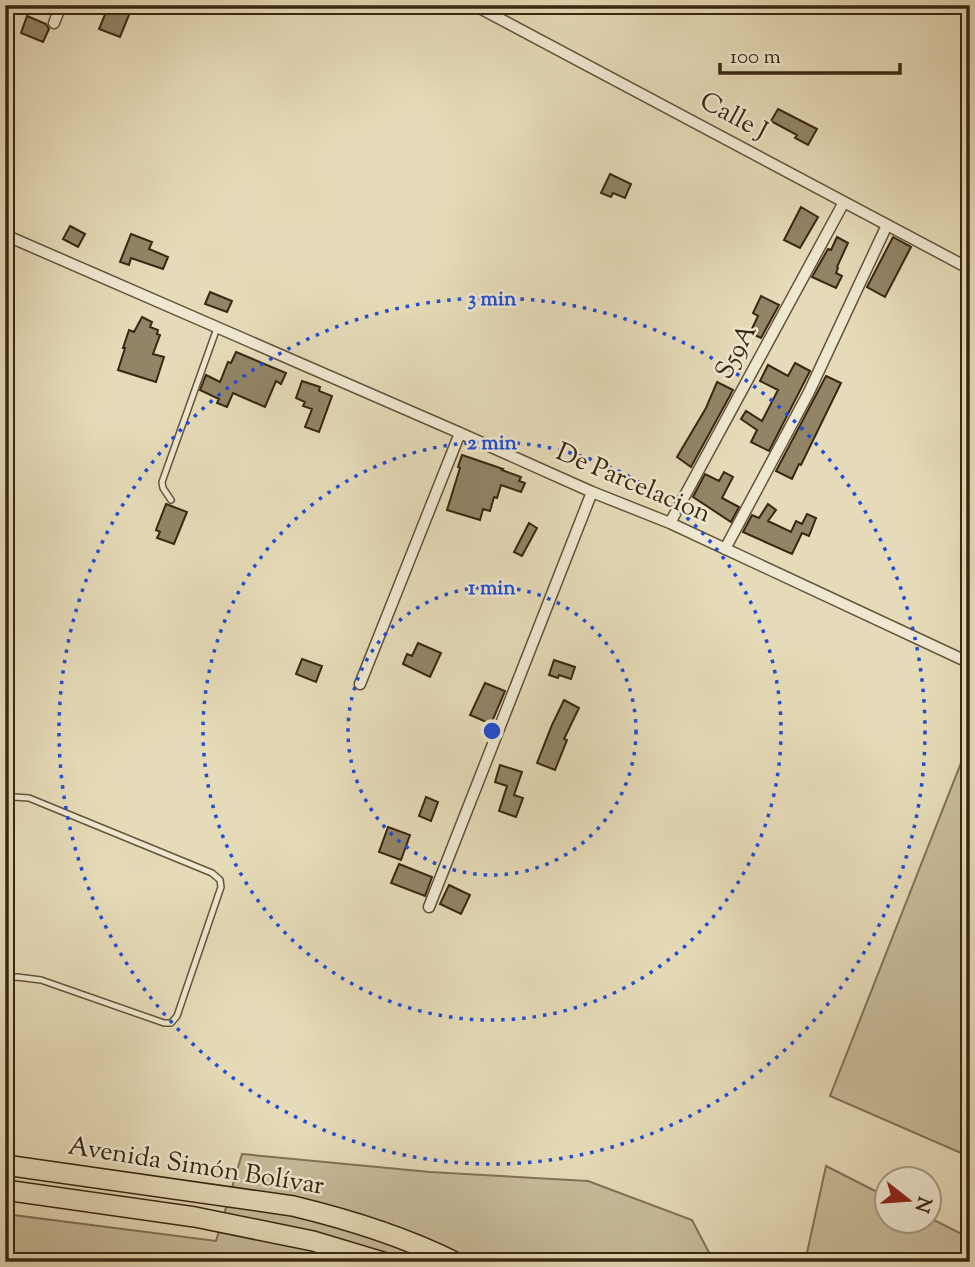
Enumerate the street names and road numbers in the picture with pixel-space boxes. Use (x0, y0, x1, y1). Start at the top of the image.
street label: Calle J (693, 84, 774, 150)
street label: S59A (707, 318, 767, 386)
street label: De Parcelacion (550, 435, 716, 533)
street label: Avenida Simón Bolívar (65, 1128, 327, 1206)

